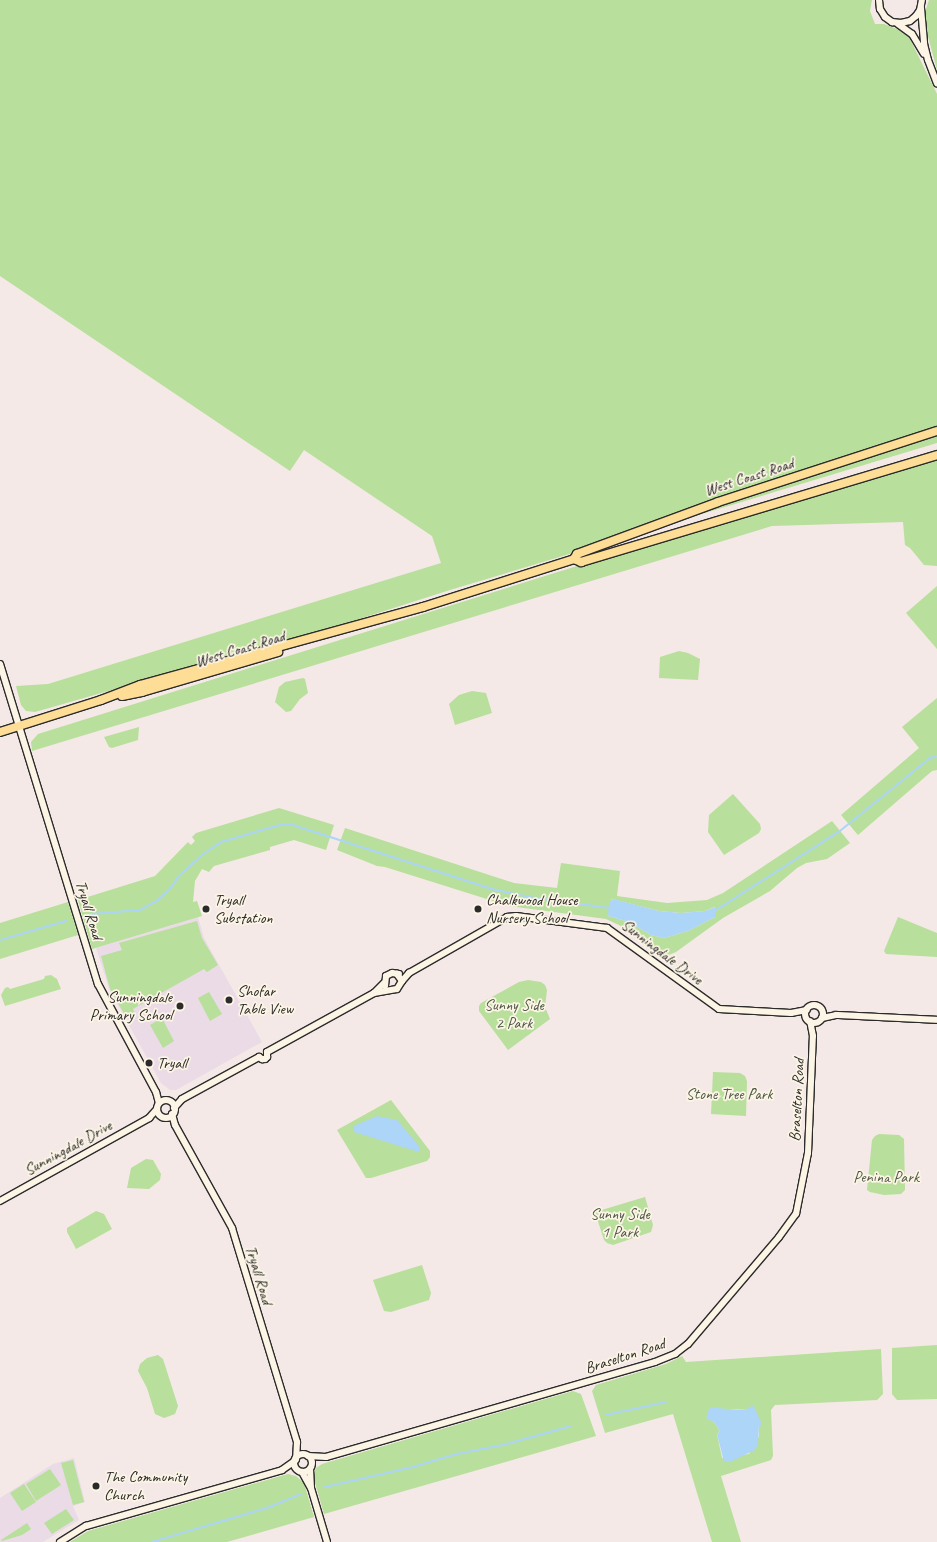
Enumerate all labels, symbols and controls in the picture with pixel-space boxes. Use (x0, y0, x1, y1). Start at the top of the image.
street label: West Coast Road (702, 454, 796, 500)
street label: West Coast Road (193, 626, 287, 672)
street label: Tryall Road (71, 878, 107, 942)
place label: Tryall Substation (214, 890, 272, 928)
place label: Chalkwood House Nursery School (486, 890, 577, 928)
marker: Tryall Substation (201, 904, 211, 914)
marker: Chalkwood House Nursery School (473, 904, 483, 914)
street label: Sunningdale Drive (617, 915, 707, 989)
place label: Shofar Table View (237, 981, 293, 1019)
place label: Sunningdale Primary School (90, 987, 172, 1025)
marker: Shofar Table View (224, 995, 234, 1005)
park label: Sunny Side 2 Park (484, 995, 544, 1033)
marker: Sunningdale Primary School (175, 1001, 185, 1011)
place label: Tryall (157, 1053, 187, 1073)
marker: Tryall (144, 1058, 154, 1068)
street label: Braselton Road (785, 1058, 809, 1142)
park label: Stone Tree Park (686, 1084, 772, 1104)
street label: Sunningdale Drive (21, 1116, 115, 1180)
park label: Penina Park (853, 1167, 919, 1187)
park label: Sunny Side 1 Park (590, 1204, 650, 1242)
street label: Tryall Road (241, 1243, 277, 1307)
street label: Braselton Road (582, 1334, 668, 1378)
place label: The Community Church (104, 1467, 187, 1505)
marker: The Community Church (91, 1481, 101, 1491)

